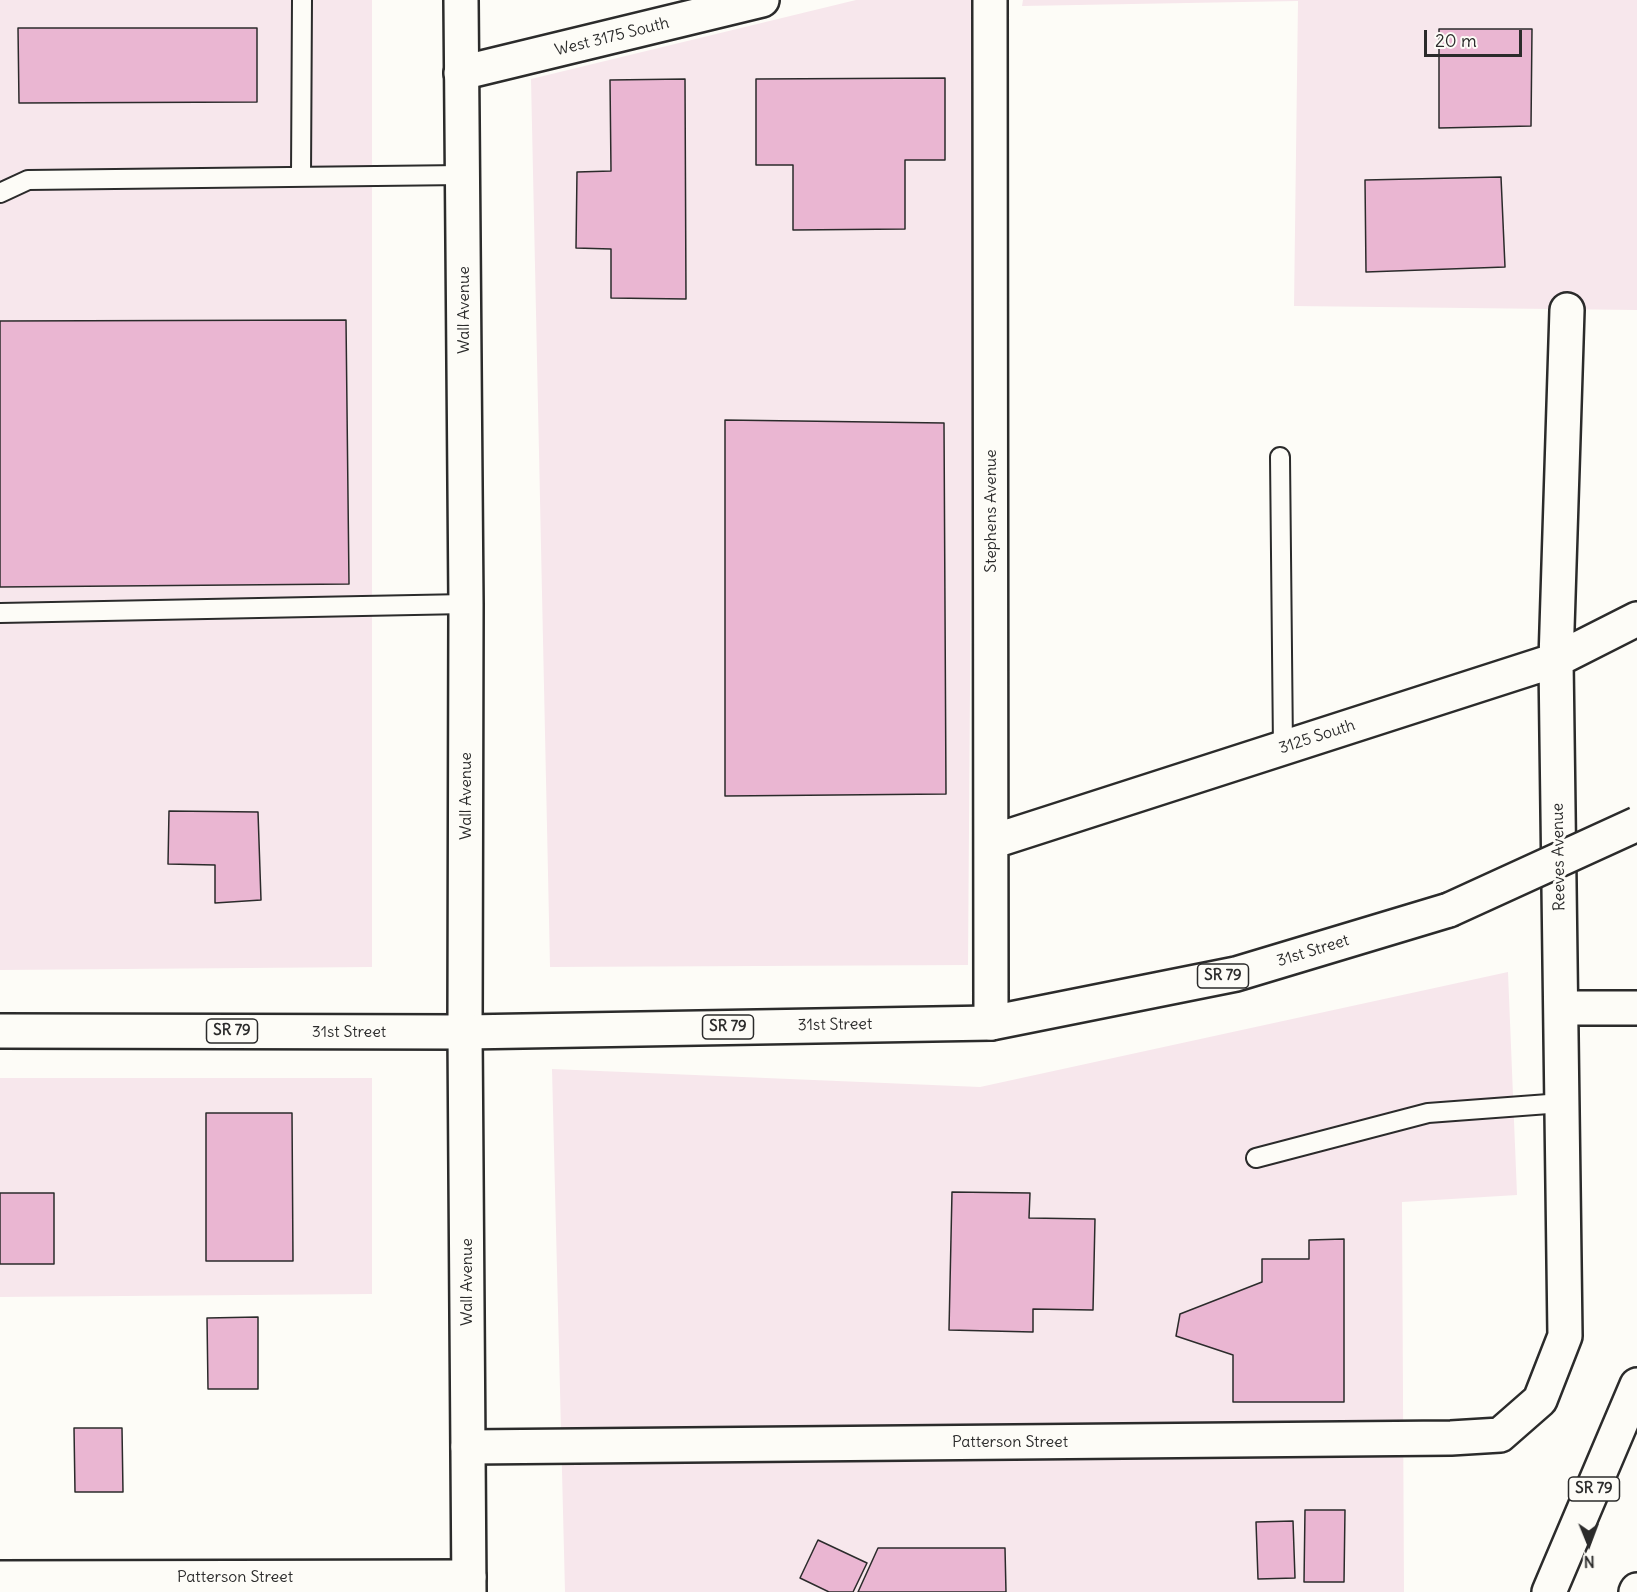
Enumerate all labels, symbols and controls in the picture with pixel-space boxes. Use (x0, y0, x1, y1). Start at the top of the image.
street label: West 3175 South (553, 14, 671, 60)
scale bar (1427, 18, 1524, 56)
text: 20 m (1435, 29, 1477, 52)
street label: Wall Avenue (454, 266, 474, 354)
street label: Stephens Avenue (981, 449, 1001, 573)
street label: 3125 South (1277, 716, 1357, 758)
street label: Wall Avenue (456, 752, 476, 840)
street label: Reeves Avenue (1548, 803, 1570, 911)
street label: 31st Street (1275, 931, 1351, 971)
road number: SR 79 (1198, 964, 1248, 988)
road number: SR 79 (702, 1015, 754, 1039)
street label: 31st Street (798, 1015, 872, 1035)
road number: SR 79 (206, 1019, 258, 1043)
street label: 31st Street (312, 1022, 386, 1042)
street label: Wall Avenue (457, 1238, 477, 1326)
street label: Patterson Street (952, 1432, 1068, 1452)
road number: SR 79 (1568, 1477, 1620, 1501)
north arrow (1559, 1514, 1619, 1574)
text: N (1584, 1552, 1595, 1572)
street label: Patterson Street (177, 1567, 293, 1587)

